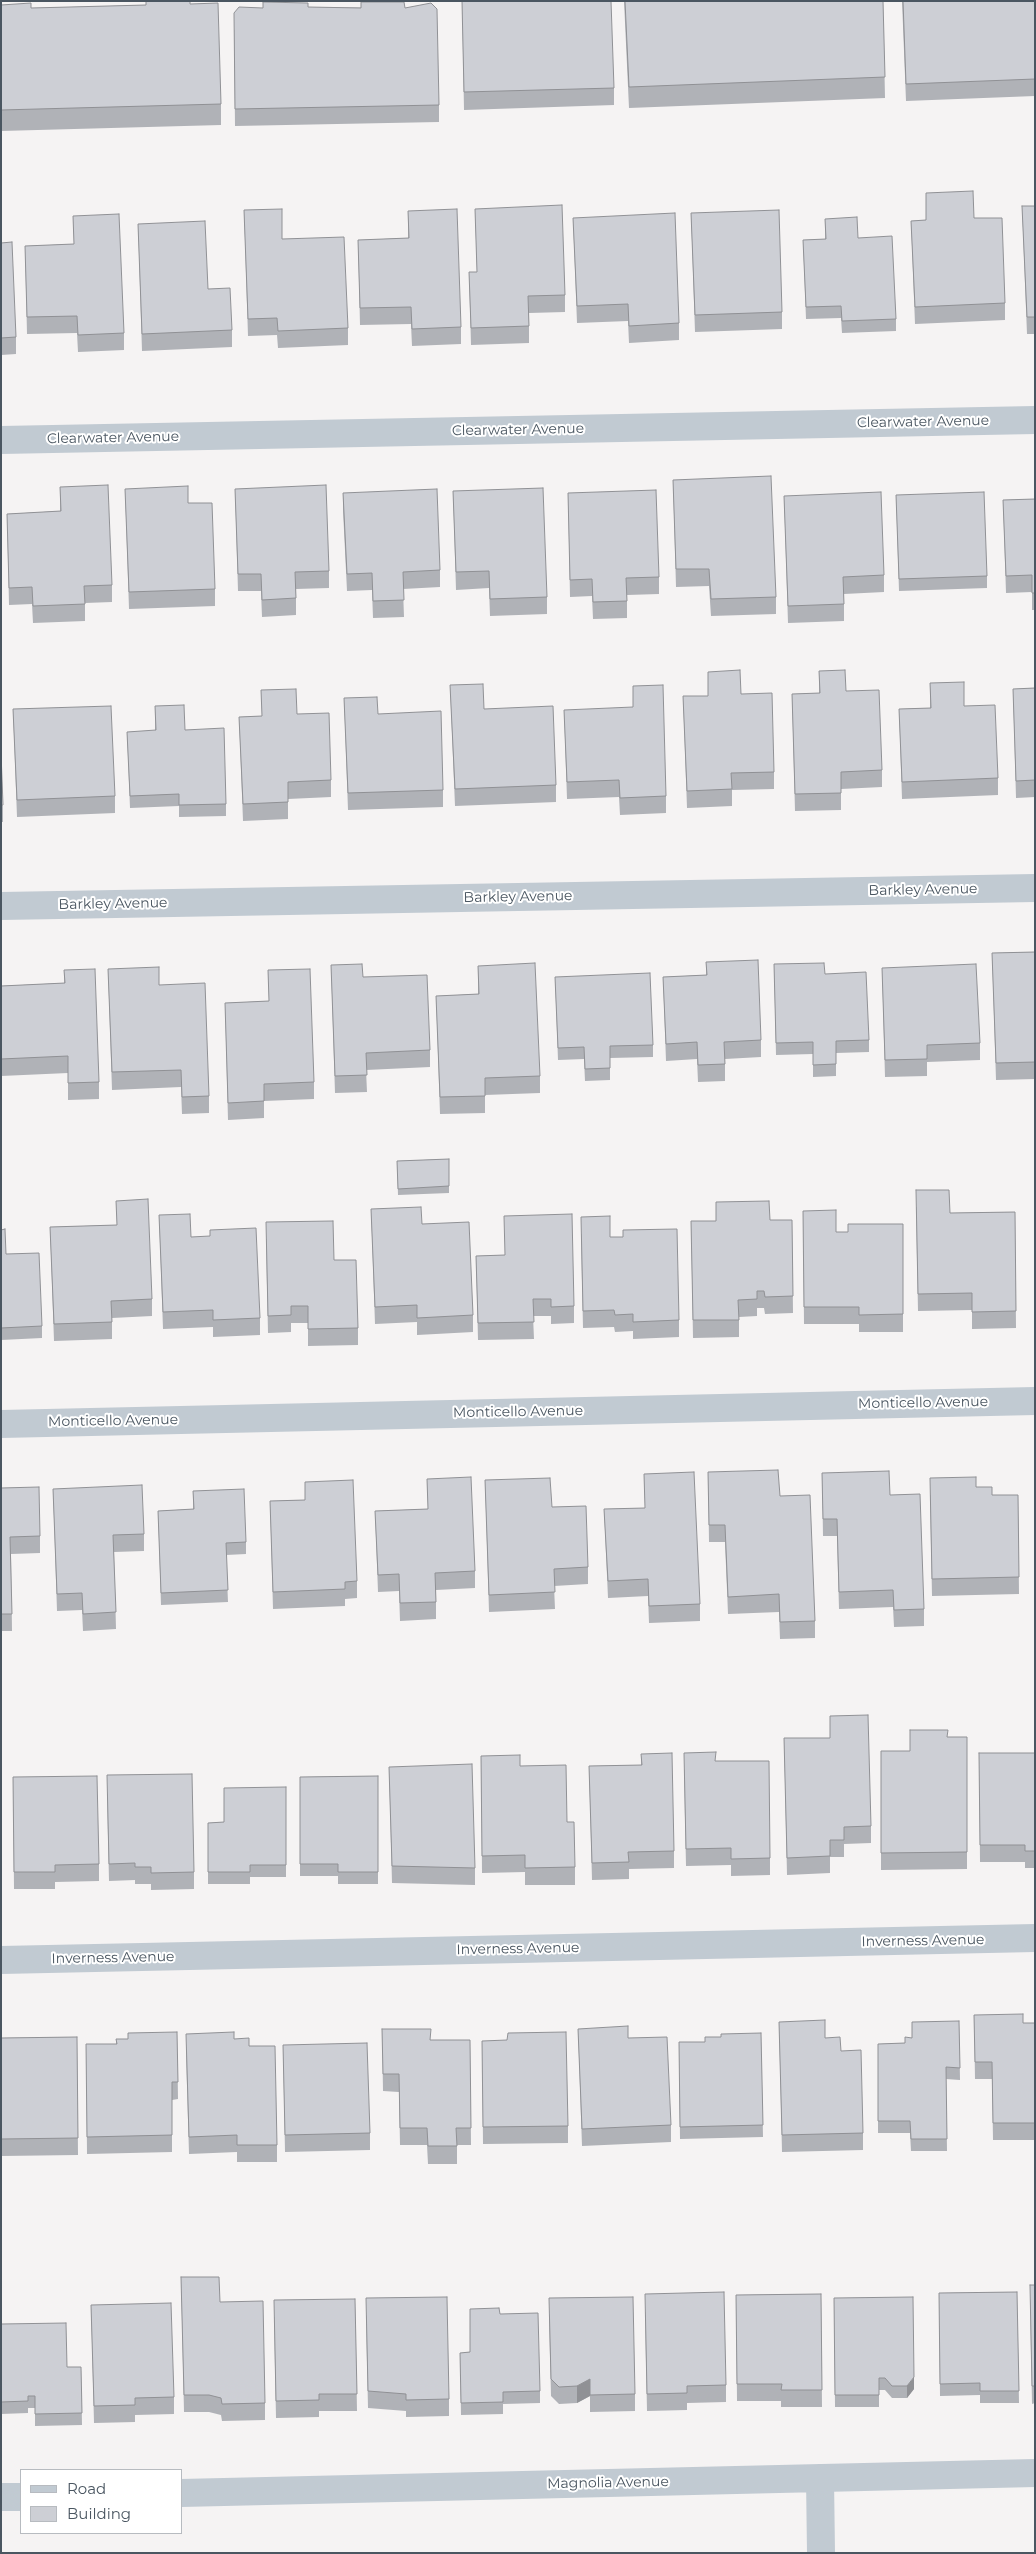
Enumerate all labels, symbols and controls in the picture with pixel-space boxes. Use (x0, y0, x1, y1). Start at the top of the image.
street label: Clearwater Avenue (857, 412, 989, 432)
street label: Clearwater Avenue (452, 420, 584, 440)
street label: Clearwater Avenue (47, 428, 179, 448)
street label: Barkley Avenue (868, 881, 978, 899)
street label: Barkley Avenue (463, 888, 573, 906)
street label: Barkley Avenue (58, 895, 168, 913)
street label: Monticello Avenue (858, 1393, 988, 1413)
street label: Monticello Avenue (453, 1402, 583, 1422)
street label: Monticello Avenue (48, 1411, 178, 1431)
street label: Inverness Avenue (861, 1932, 985, 1950)
street label: Inverness Avenue (456, 1940, 580, 1958)
street label: Inverness Avenue (51, 1949, 175, 1967)
legend (20, 2469, 182, 2534)
street label: Magnolia Avenue (547, 2474, 669, 2492)
text: Road (67, 2479, 106, 2498)
text: Building (67, 2504, 131, 2523)

